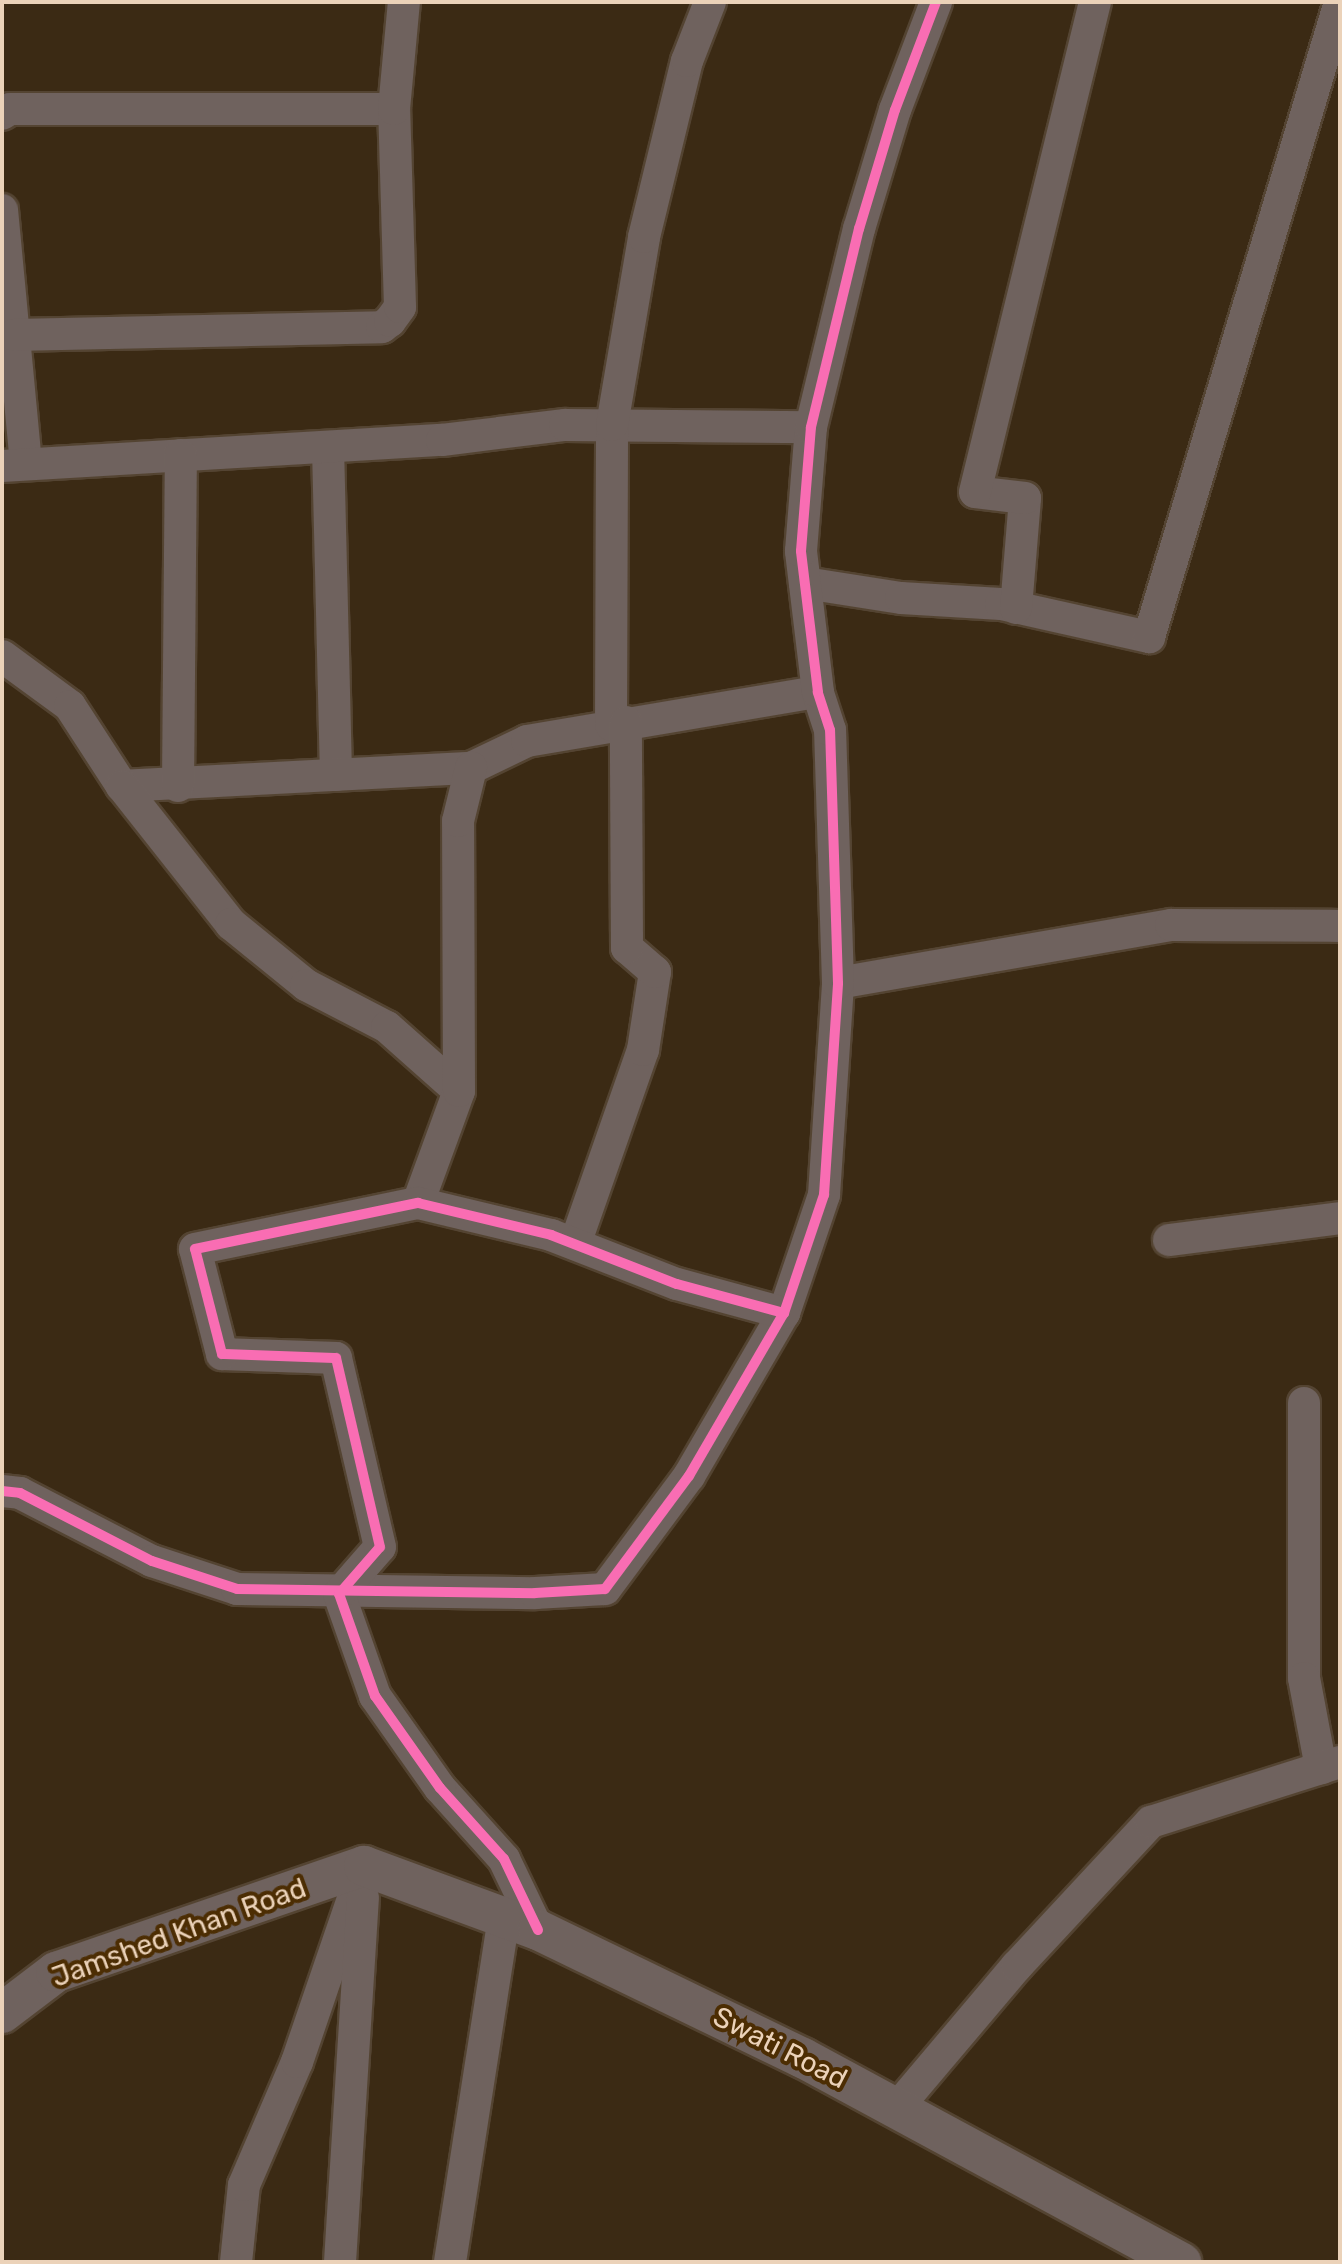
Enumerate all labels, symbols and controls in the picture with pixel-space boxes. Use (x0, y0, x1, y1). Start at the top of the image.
street label: Jamshed Khan Road (47, 1871, 311, 1995)
street label: Swati Road (707, 2000, 853, 2096)

